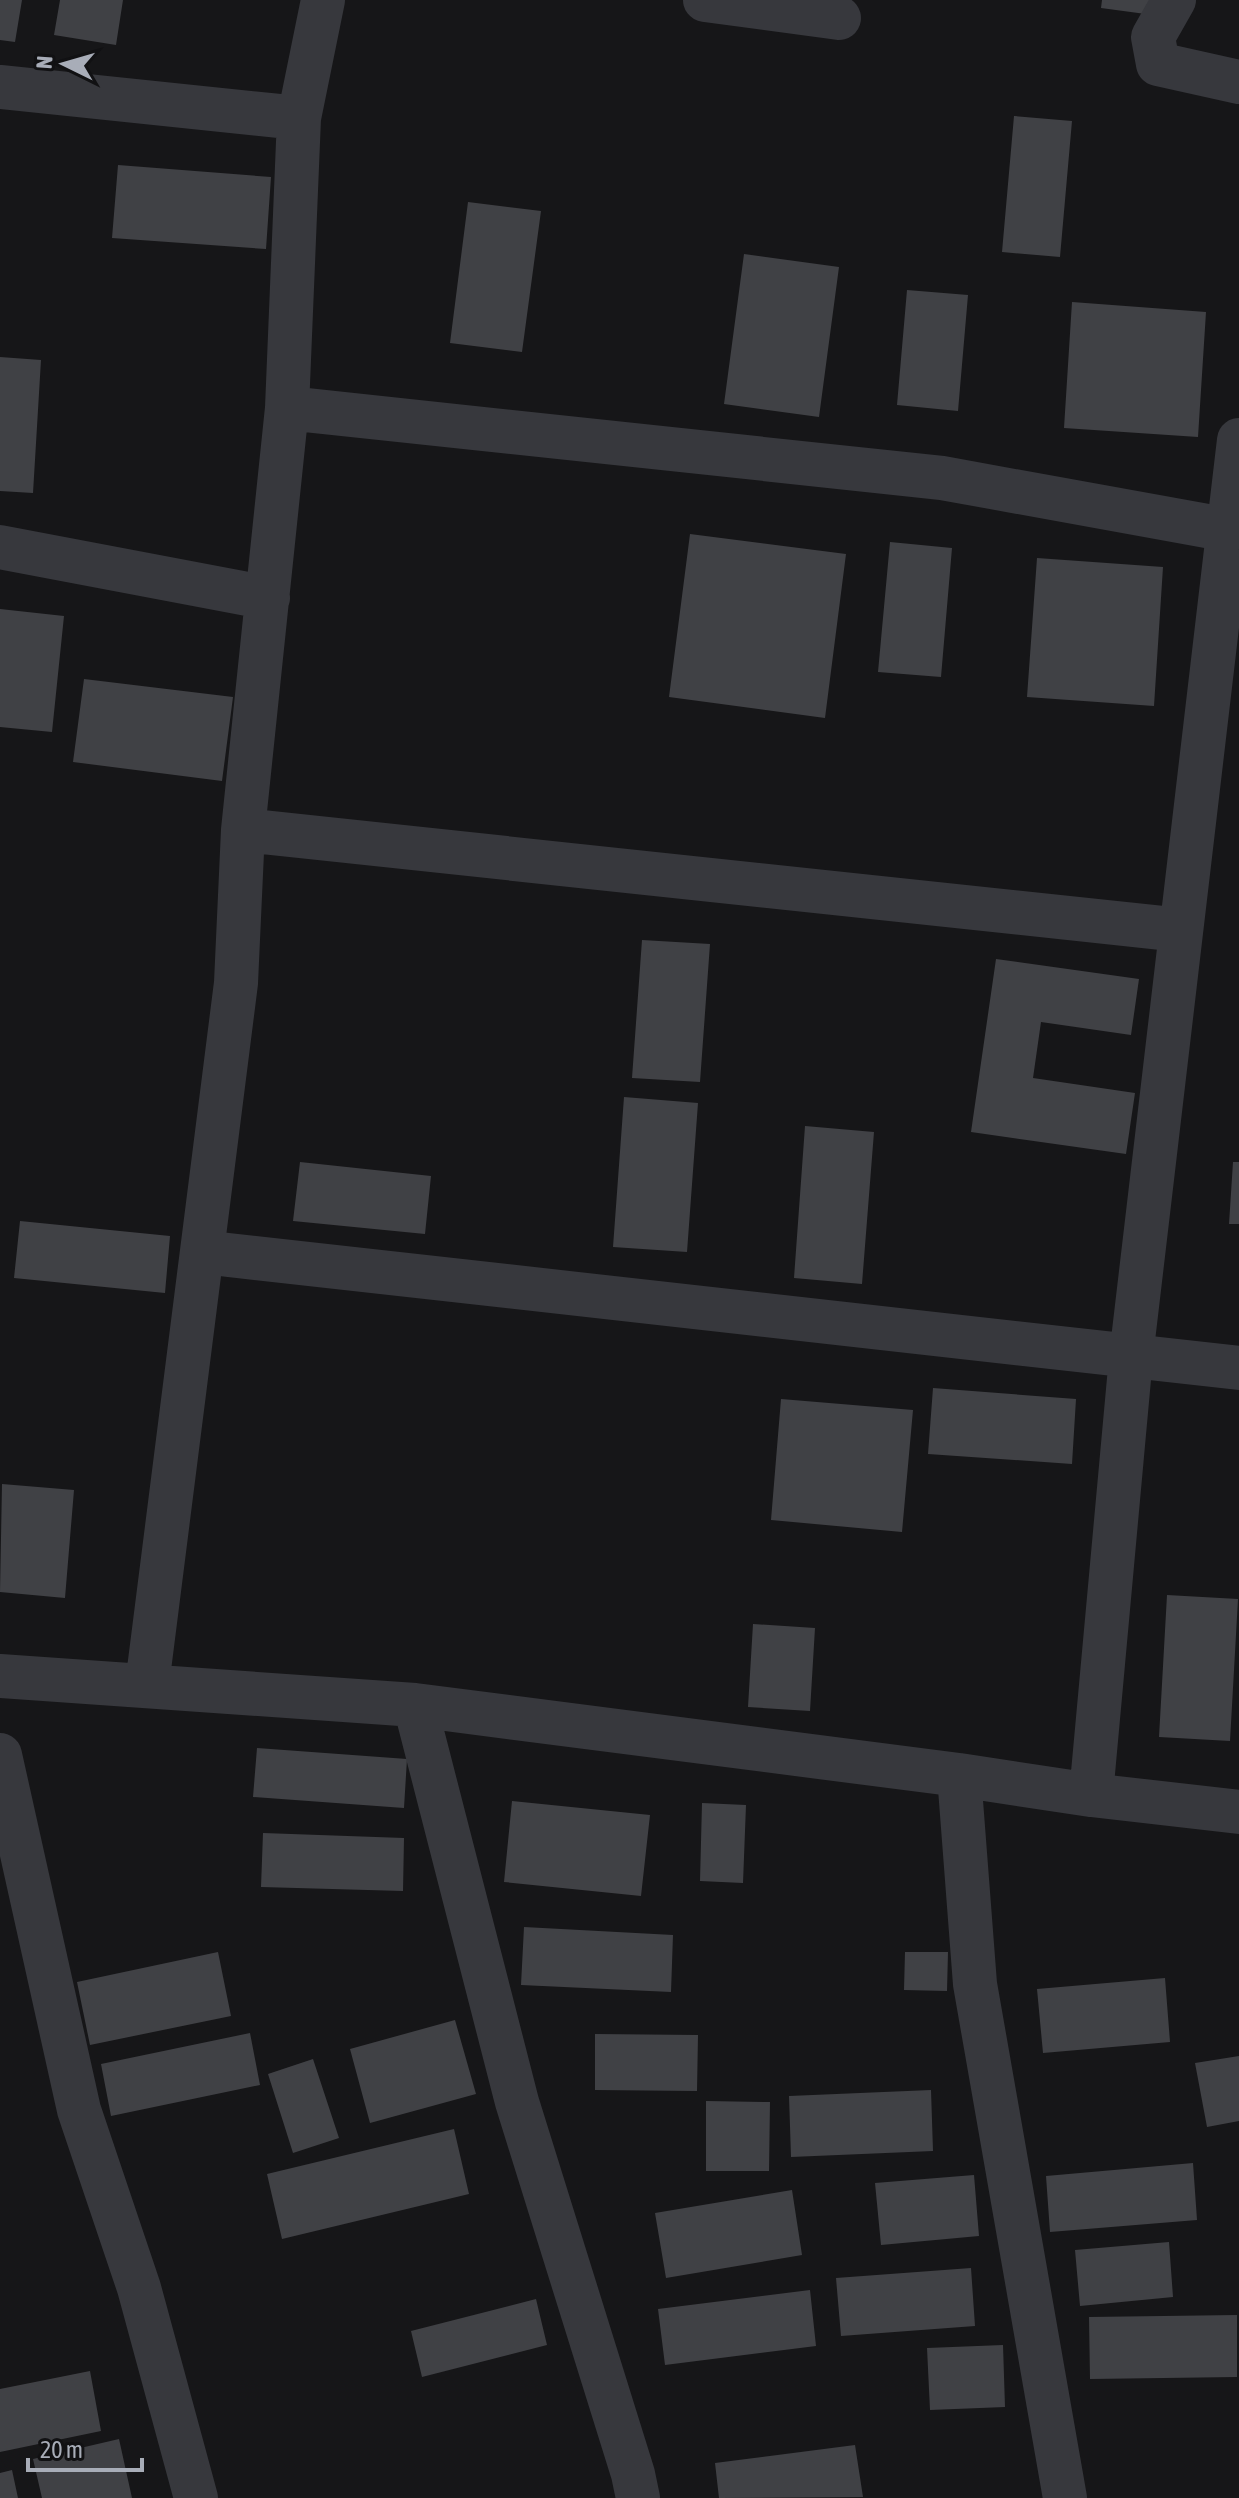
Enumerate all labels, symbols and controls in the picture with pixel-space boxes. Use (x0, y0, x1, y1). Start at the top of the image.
north arrow (24, 24, 104, 104)
text: N (31, 55, 58, 70)
scale bar (28, 2422, 142, 2472)
text: 20 m (40, 2436, 83, 2463)

